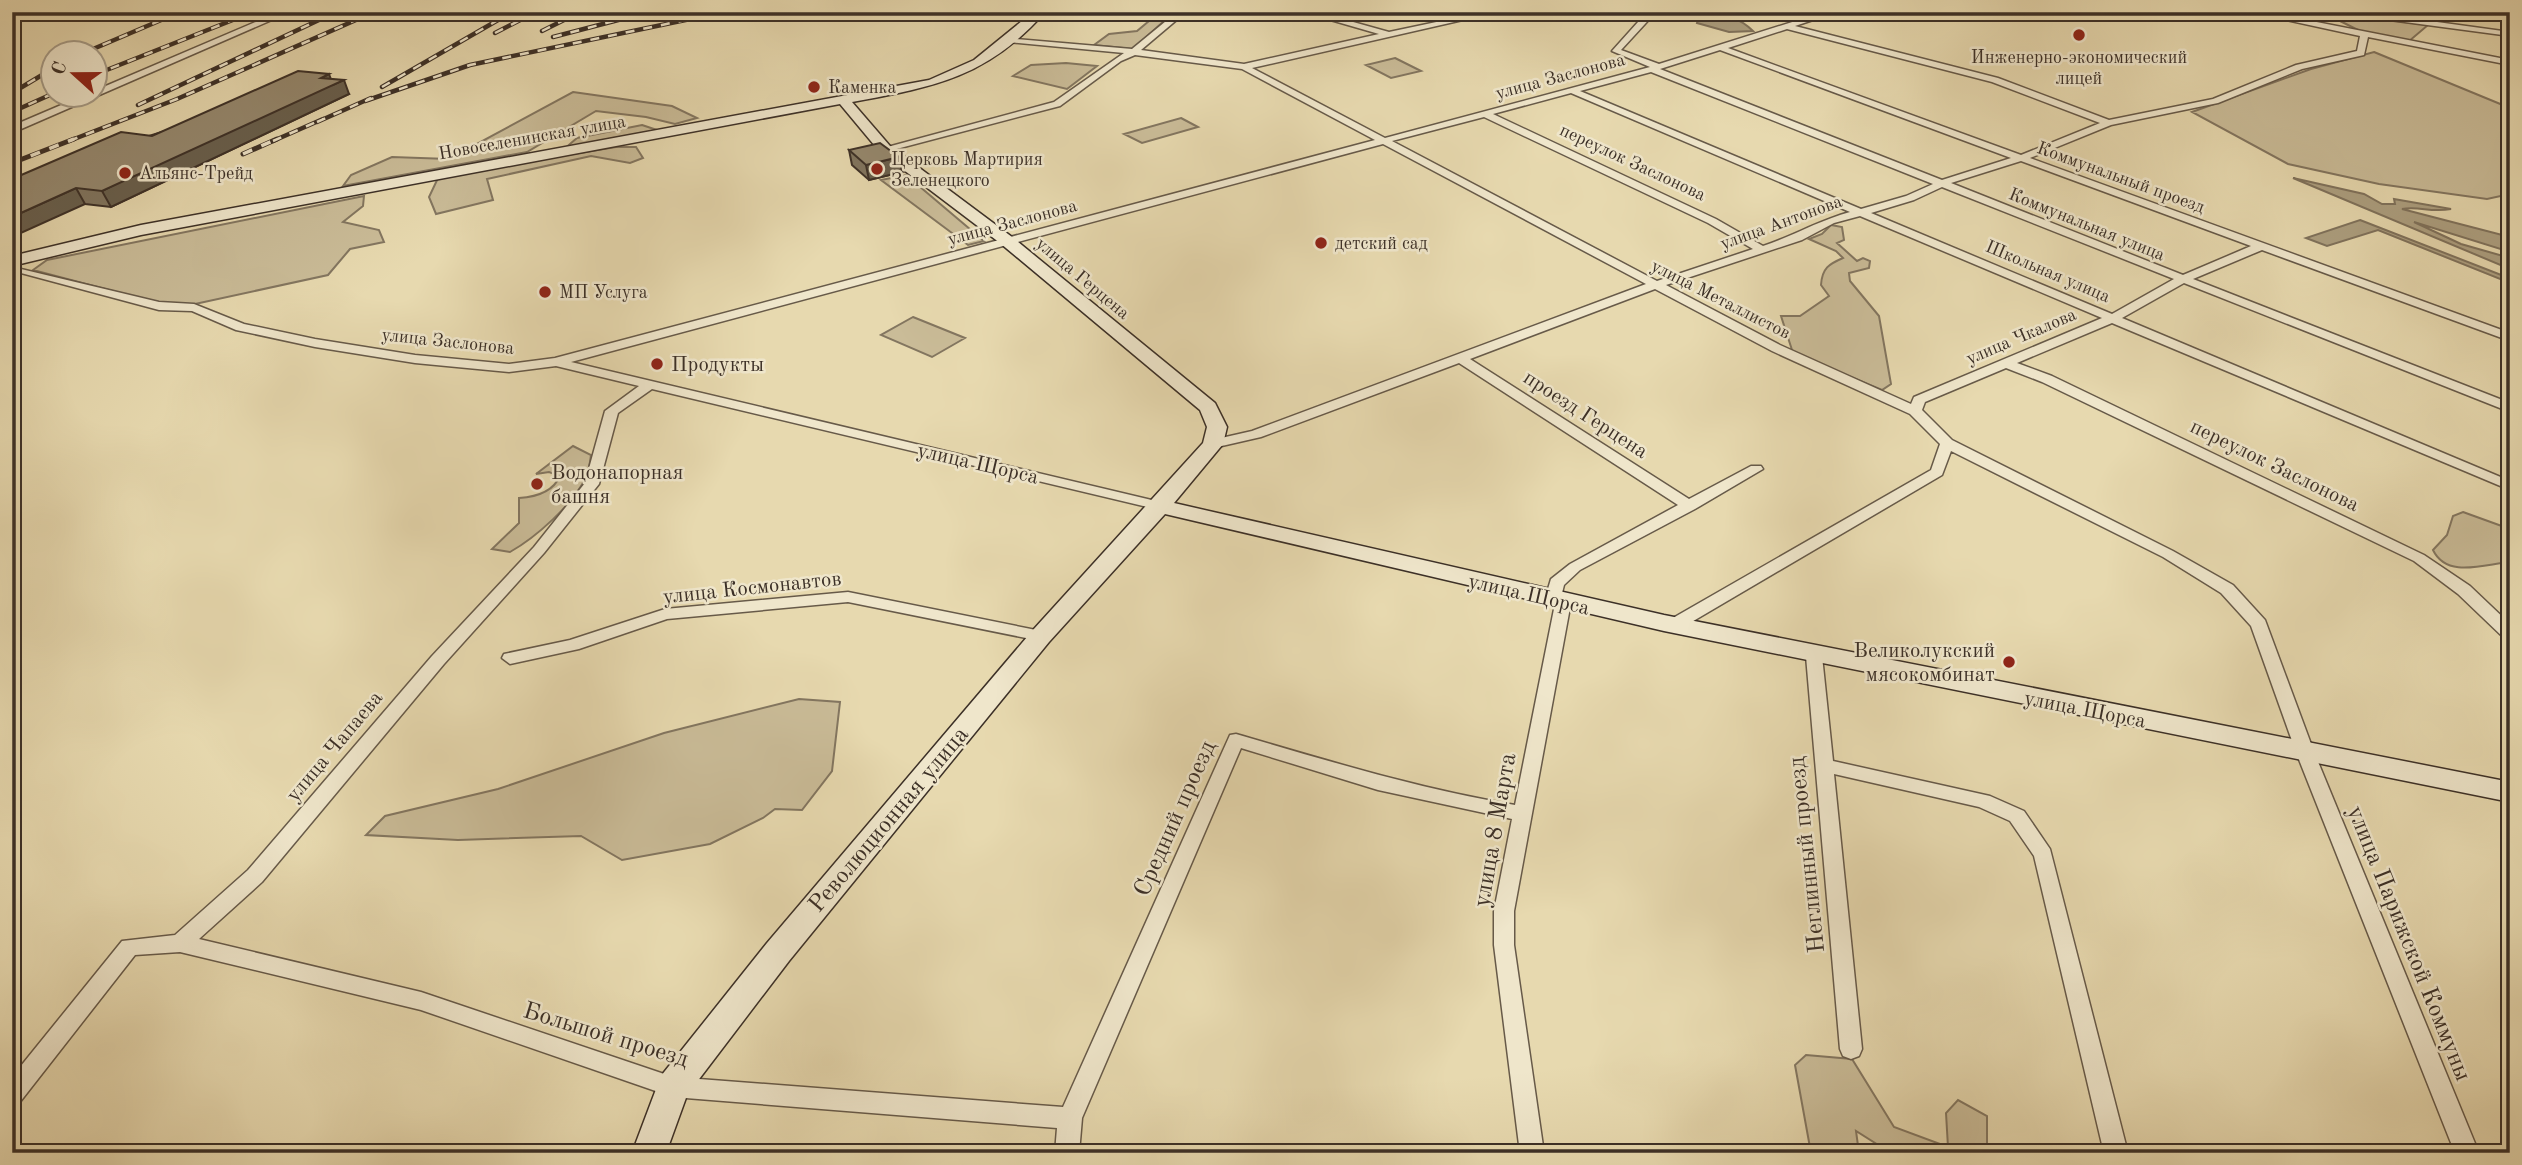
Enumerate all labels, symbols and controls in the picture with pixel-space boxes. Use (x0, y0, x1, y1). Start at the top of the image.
marker: Инженерно-экономический лицей (2071, 27, 2087, 43)
north arrow (38, 38, 108, 108)
place label: Инженерно-экономический лицей (1971, 49, 2187, 88)
street label: улица Заслонова (1494, 51, 1627, 103)
text: С (49, 60, 72, 78)
marker: Каменка (806, 79, 822, 95)
place label: Каменка (828, 79, 897, 97)
street label: Новоселенинская улица (437, 113, 627, 163)
street label: переулок Заслонова (1557, 121, 1708, 205)
street label: Коммунальный проезд (2034, 139, 2207, 217)
place label: Церковь Мартирия Зеленецкого (891, 151, 1043, 190)
marker: Церковь Мартирия Зеленецкого (869, 161, 885, 177)
marker: Альянс-Трейд (117, 165, 133, 181)
place label: Альянс-Трейд (139, 165, 253, 183)
street label: Коммунальная улица (2006, 185, 2167, 265)
street label: улица Антонова (1718, 192, 1845, 253)
street label: улица Заслонова (946, 197, 1079, 249)
street label: улица Герцена (1032, 235, 1133, 323)
marker: детский сад (1313, 235, 1329, 251)
place label: детский сад (1335, 235, 1428, 253)
street label: Школьная улица (1983, 238, 2113, 306)
street label: улица Металлистов (1648, 257, 1793, 343)
marker: МП Услуга (537, 284, 553, 300)
place label: МП Услуга (559, 284, 648, 302)
street label: улица Чкалова (1964, 306, 2079, 368)
street label: улица Заслонова (381, 326, 515, 358)
place label: Продукты (671, 355, 764, 376)
marker: Продукты (649, 356, 665, 372)
street label: проезд Герцена (1519, 367, 1651, 463)
street label: переулок Заслонова (2187, 416, 2362, 516)
street label: улица Щорса (915, 440, 1040, 489)
place label: Водонапорная башня (551, 463, 684, 508)
marker: Водонапорная башня (529, 476, 545, 492)
street label: улица Космонавтов (662, 569, 842, 608)
street label: улица Щорса (1466, 571, 1591, 620)
place label: Великолукский мясокомбинат (1853, 641, 1995, 686)
marker: Великолукский мясокомбинат (2001, 654, 2017, 670)
street label: улица Чапаева (283, 688, 387, 806)
street label: улица Щорса (2022, 688, 2147, 733)
street label: Революционная улица (805, 723, 974, 918)
street label: Средний проезд (1131, 737, 1221, 900)
street label: улица 8 Марта (1471, 751, 1521, 909)
street label: Неглинный проезд (1786, 755, 1830, 954)
street label: улица Парижской Коммуны (2342, 803, 2474, 1085)
street label: Большой проезд (520, 999, 691, 1073)

